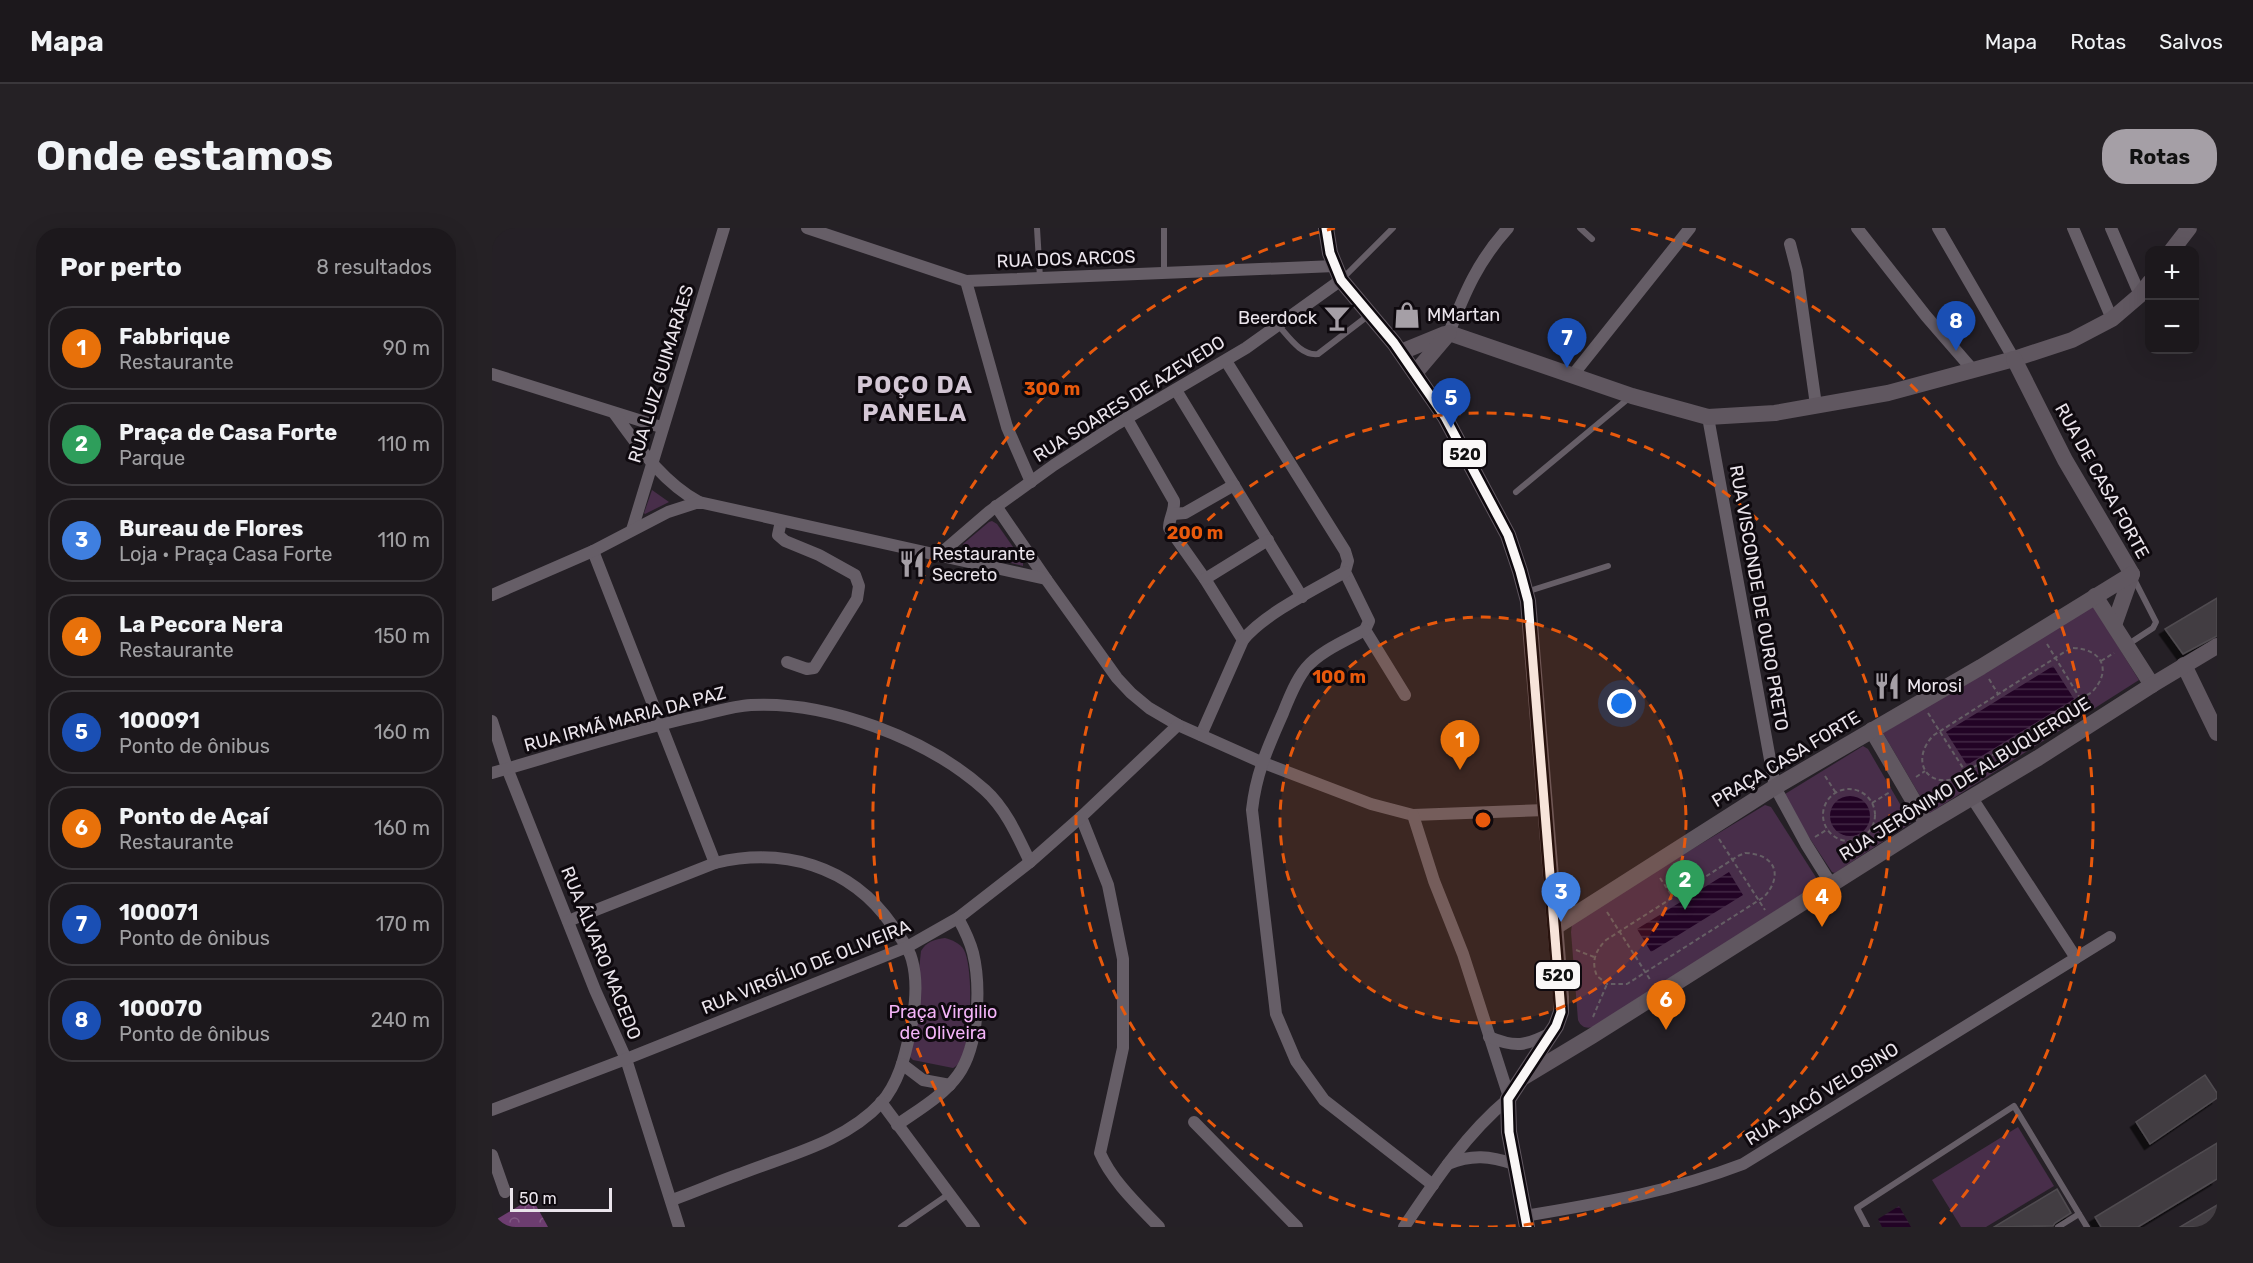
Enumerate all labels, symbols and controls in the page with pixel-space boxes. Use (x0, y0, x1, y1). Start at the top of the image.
text: Mapa (30, 25, 104, 58)
text: Mapa (1985, 29, 2037, 54)
text: Rotas (2070, 29, 2126, 54)
text: Salvos (2159, 29, 2223, 54)
button: Rotas (2102, 129, 2217, 184)
text: Onde estamos (36, 131, 333, 181)
street label: RUA DOS ARCOS (996, 246, 1136, 272)
map controls (2145, 246, 2199, 354)
button: + (2145, 246, 2199, 300)
text: Por perto (60, 252, 182, 283)
text: 8 resultados (316, 255, 432, 279)
street label: RUA LUIZ GUIMARÃES (623, 282, 699, 466)
shop icon: MMartan (1392, 300, 1422, 330)
button: − (2145, 300, 2199, 354)
pin: 8 (1936, 302, 1976, 351)
bar icon: Beerdock (1322, 303, 1352, 333)
place label: MMartan (1427, 304, 1500, 326)
place label: Beerdock (1238, 307, 1318, 329)
pin: 7 (1548, 318, 1586, 368)
text: Fabbrique (119, 323, 230, 350)
street label: RUA SOARES DE AZEVEDO (1029, 331, 1229, 467)
text: 1 (77, 336, 86, 360)
text: 90 m (383, 336, 430, 360)
text: Restaurante (119, 350, 234, 374)
district label: POÇO DA PANELA (857, 371, 973, 427)
text: 300 m (1024, 378, 1080, 400)
pin: 5 (1432, 378, 1470, 428)
street label: RUA DE CASA FORTE (2050, 399, 2154, 563)
text: Praça de Casa Forte (119, 419, 337, 446)
text: 2 (75, 432, 88, 456)
text: 110 m (378, 432, 430, 456)
line badge: 520 (1442, 439, 1487, 468)
text: 520 (1449, 445, 1481, 464)
text: Parque (119, 446, 185, 470)
street label: RUA VISCONDE DE OURO PRETO (1725, 463, 1793, 733)
text: Bureau de Flores (119, 515, 303, 542)
text: 200 m (1167, 522, 1223, 544)
text: 3 (75, 528, 88, 552)
text: 110 m (378, 528, 430, 552)
text: Loja · Praça Casa Forte (119, 542, 332, 566)
place label: Restaurante Secreto (932, 543, 1035, 586)
restaurant icon: Restaurante Secreto (897, 549, 927, 579)
text: La Pecora Nera (119, 611, 283, 638)
text: 4 (75, 624, 88, 648)
text: 150 m (374, 624, 430, 648)
text: Restaurante (119, 638, 234, 662)
text: 100 m (1312, 666, 1366, 688)
restaurant icon: Morosi (1872, 671, 1902, 701)
place label: Morosi (1907, 675, 1962, 697)
street label: RUA IRMÃ MARIA DA PAZ (522, 681, 729, 757)
your location (1607, 689, 1636, 718)
street label: RUA JERÔNIMO DE ALBUQUERQUE (1835, 692, 2095, 866)
street label: PRAÇA CASA FORTE (1708, 706, 1864, 812)
text: 100091 (119, 707, 200, 734)
text: 5 (75, 720, 88, 744)
text: 160 m (374, 720, 430, 744)
pin: 1 (1440, 720, 1480, 770)
text: Ponto de ônibus (119, 734, 270, 758)
text: Ponto de Açaí (119, 803, 269, 830)
centre of rings (1473, 810, 1493, 830)
text: 6 (75, 816, 88, 840)
text: 160 m (374, 816, 430, 840)
text: Restaurante (119, 830, 234, 854)
pin: 2 (1666, 860, 1704, 910)
street label: RUA ÁLVARO MACEDO (556, 863, 646, 1043)
pin: 3 (1542, 872, 1580, 922)
pin: 4 (1802, 878, 1842, 927)
text: 100071 (119, 899, 198, 926)
text: 7 (76, 912, 87, 936)
text: 170 m (376, 912, 430, 936)
street label: RUA VIRGÍLIO DE OLIVEIRA (698, 915, 914, 1019)
text: Ponto de ônibus (119, 926, 270, 950)
line badge: 520 (1535, 961, 1581, 990)
text: 520 (1542, 966, 1574, 985)
pin: 6 (1646, 980, 1686, 1030)
text: 100070 (119, 995, 202, 1022)
park label: Praça Virgilio de Oliveira (889, 1001, 997, 1044)
text: 8 (75, 1008, 88, 1032)
text: 240 m (371, 1008, 430, 1032)
text: Ponto de ônibus (119, 1022, 270, 1046)
street label: RUA JACÓ VELOSINO (1741, 1038, 1903, 1150)
scale bar (510, 1185, 612, 1212)
text: 50 m (519, 1189, 557, 1208)

